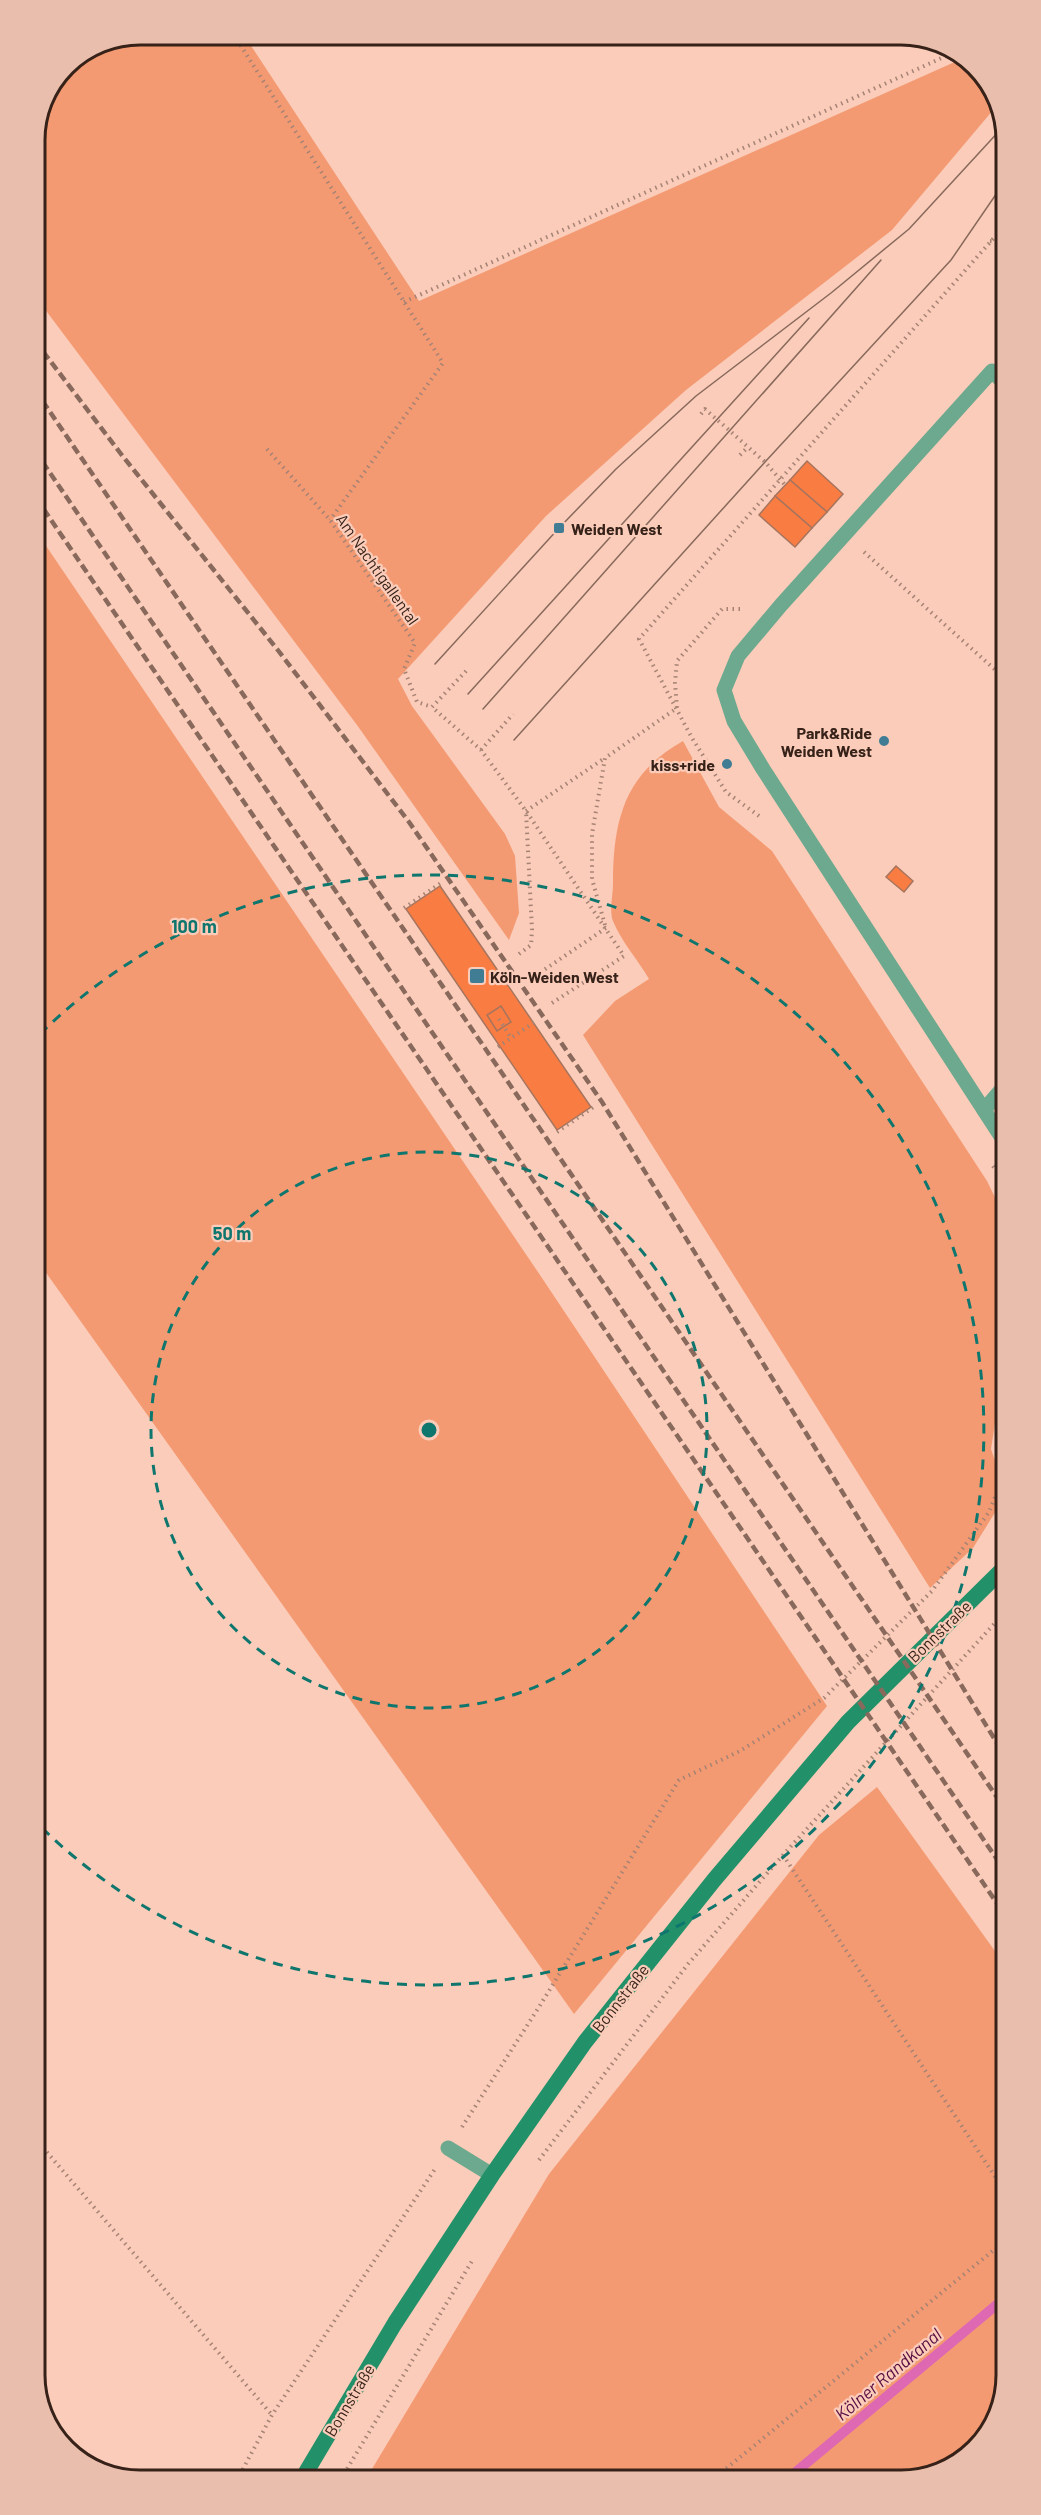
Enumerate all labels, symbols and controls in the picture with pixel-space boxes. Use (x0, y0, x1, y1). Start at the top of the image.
street label: Am Nachtigallental (333, 510, 423, 628)
place label: Weiden West (571, 519, 662, 538)
marker: Weiden West (552, 521, 566, 535)
place label: Park&Ride Weiden West (781, 723, 872, 760)
marker: Park&Ride Weiden West (877, 734, 891, 748)
place label: kiss+ride (651, 755, 715, 774)
marker: kiss+ride (720, 757, 734, 771)
text: 100 m (171, 915, 217, 937)
marker: Köln-Weiden West (468, 967, 486, 985)
place label: Köln-Weiden West (490, 967, 619, 986)
text: 50 m (213, 1222, 251, 1244)
centre of rings (419, 1420, 439, 1440)
street label: Bonnstraße (903, 1596, 975, 1666)
street label: Bonnstraße (588, 1960, 652, 2036)
water label: Kölner Randkanal (830, 2323, 946, 2425)
street label: Bonnstraße (320, 2360, 378, 2440)

